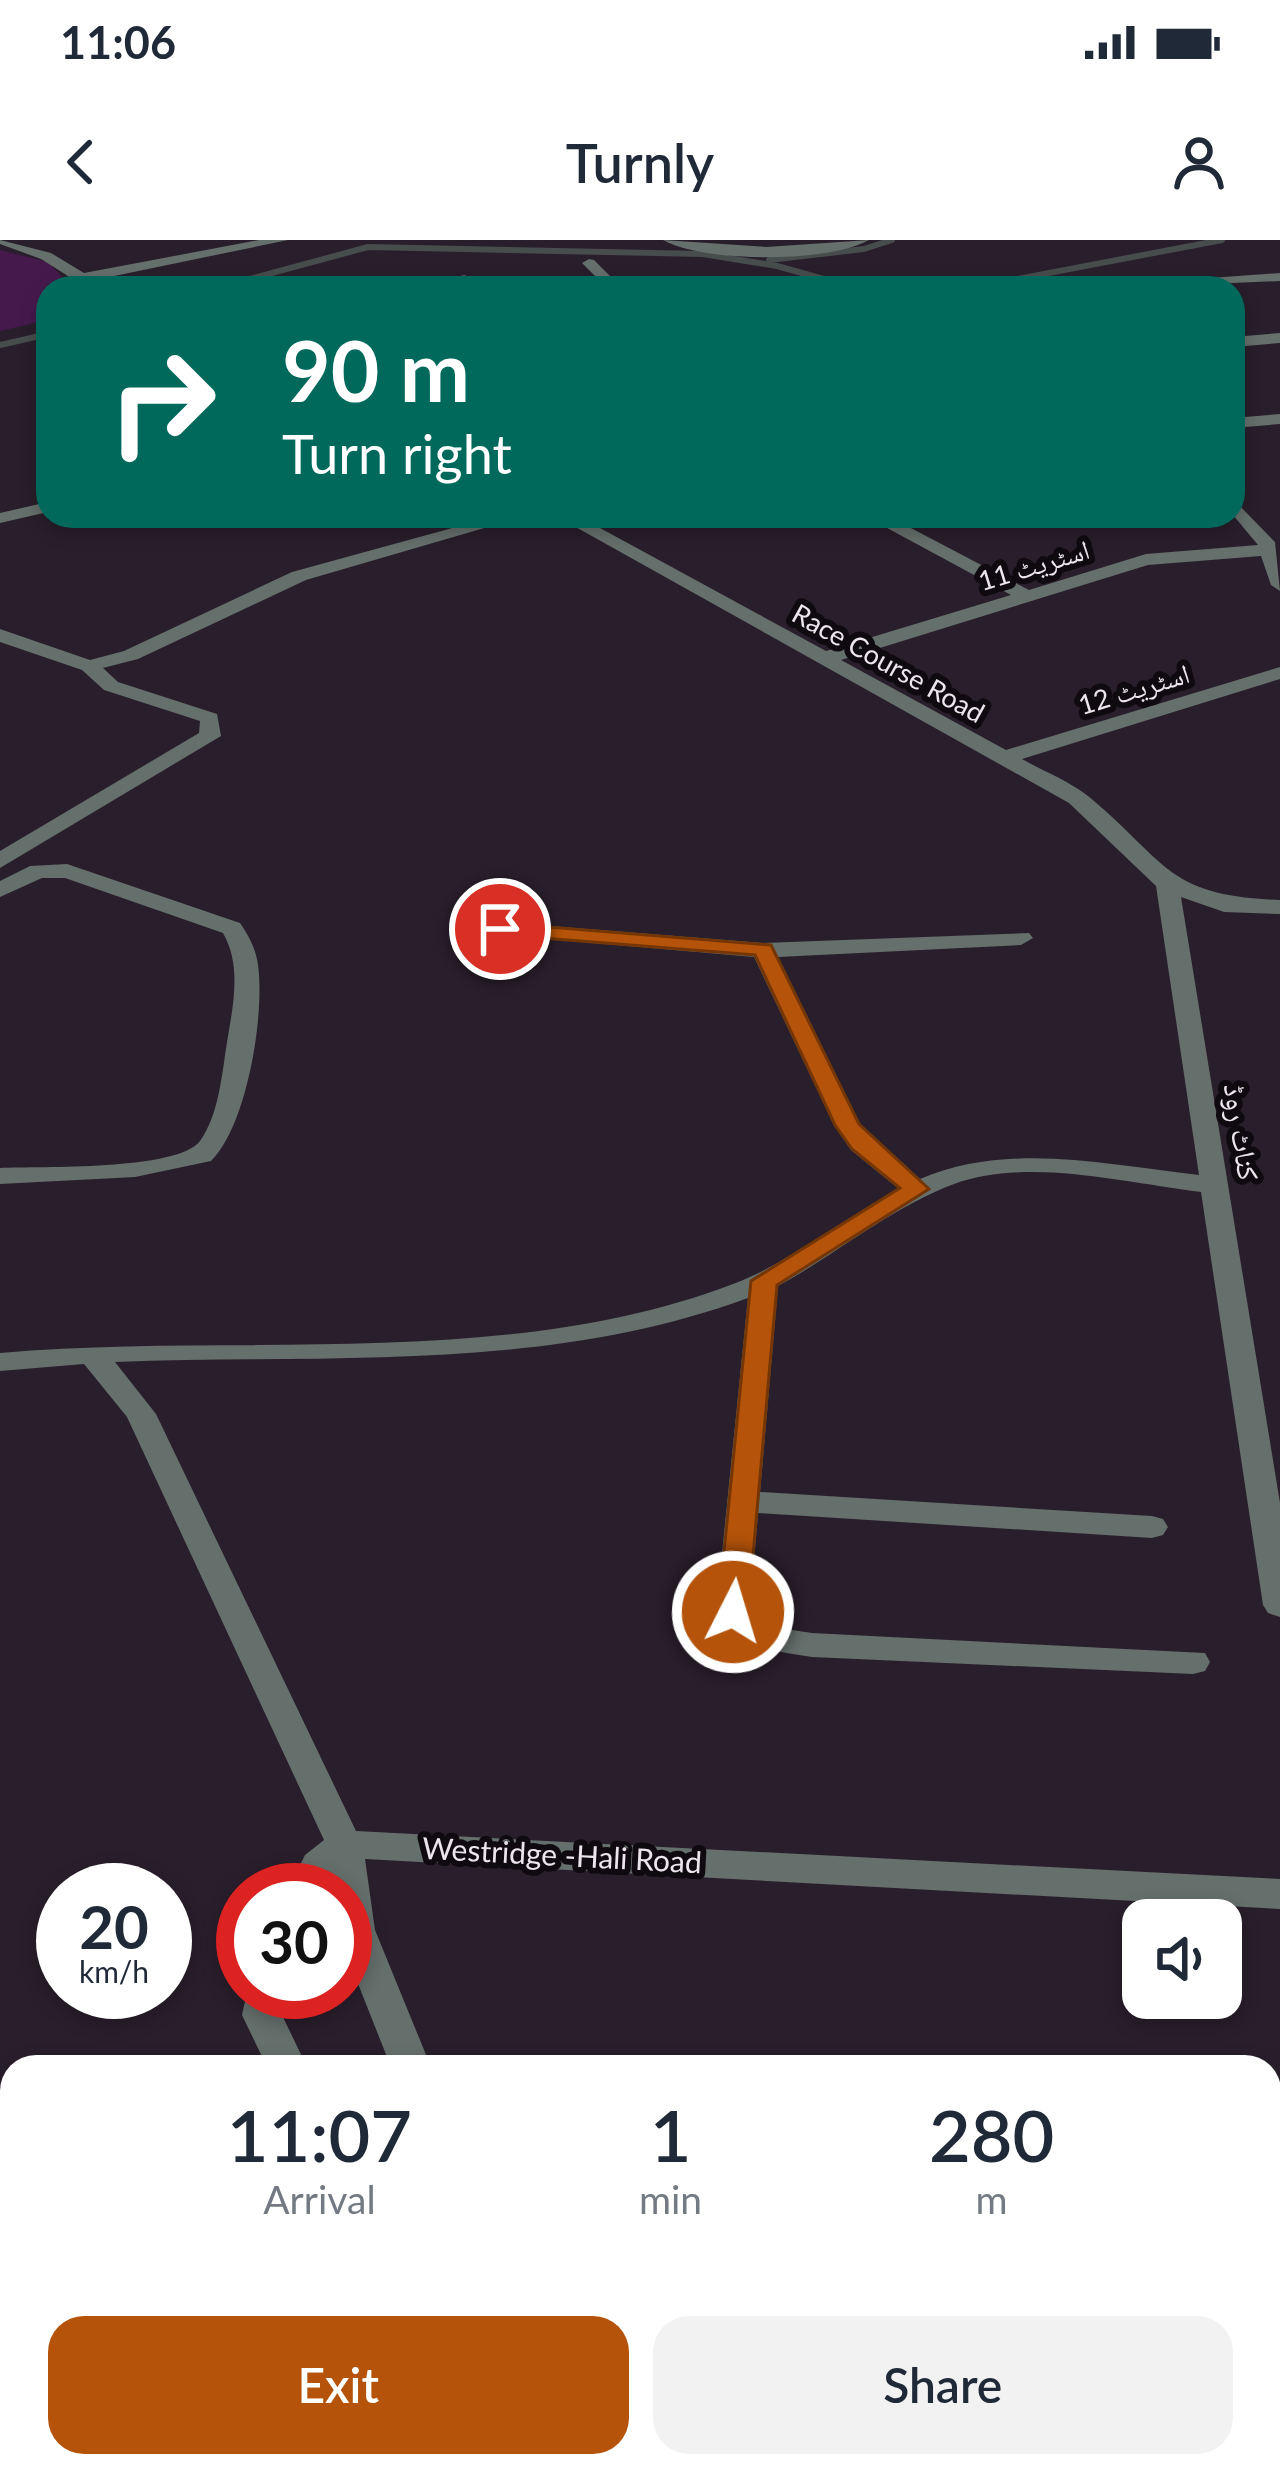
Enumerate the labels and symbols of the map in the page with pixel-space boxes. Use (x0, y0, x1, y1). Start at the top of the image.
street label: اسٹریٹ 11 (974, 532, 1093, 597)
street label: Race Course Road (787, 596, 991, 729)
street label: اسٹریٹ 12 (1074, 656, 1193, 721)
pin (449, 878, 551, 980)
street label: کناٹ روڈ (1218, 1081, 1268, 1183)
position arrow (670, 1549, 796, 1675)
street label: Westridge -Hali Road (421, 1829, 703, 1879)
speed limit sign: 30 (216, 1863, 372, 2019)

